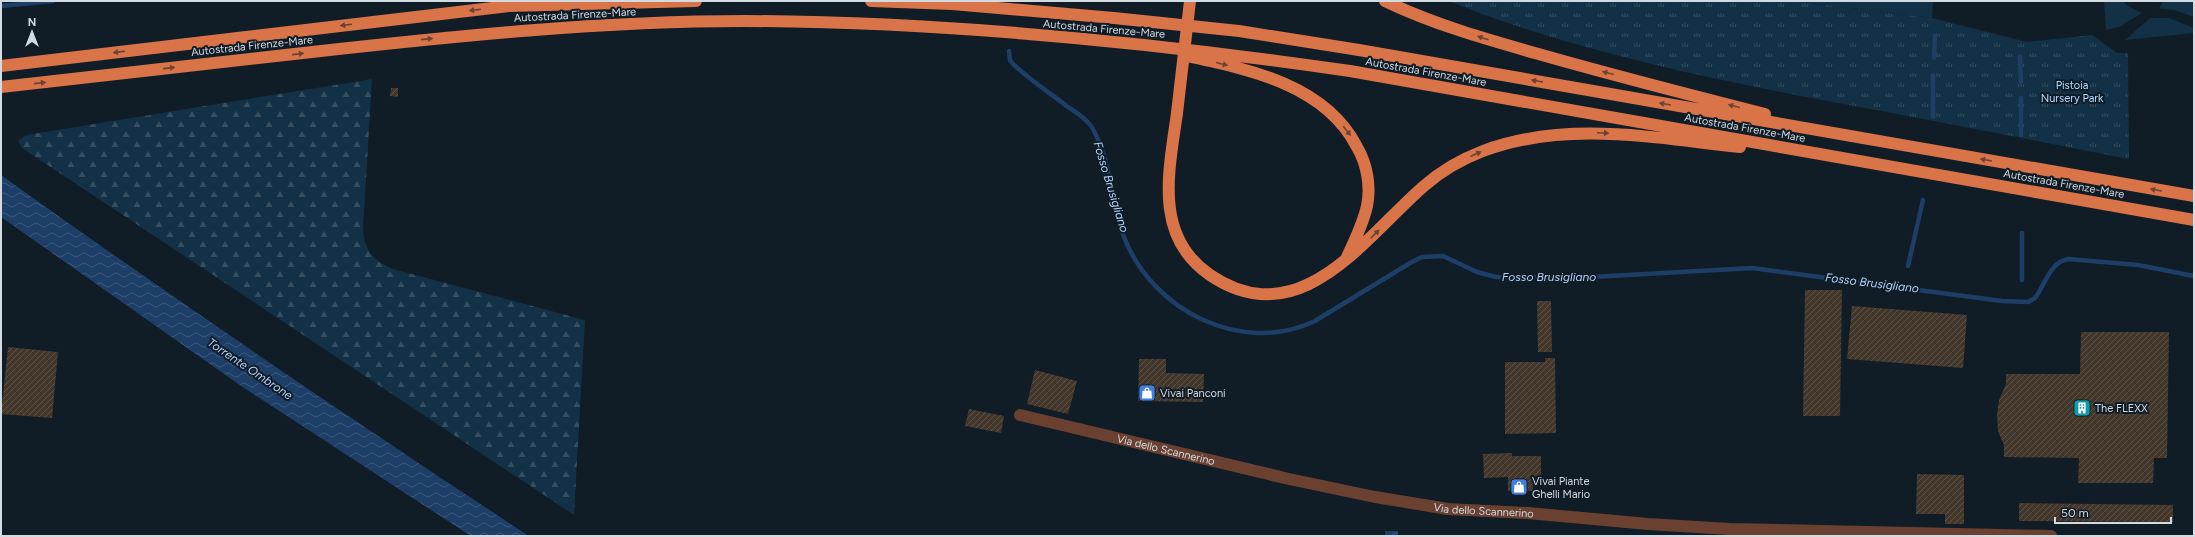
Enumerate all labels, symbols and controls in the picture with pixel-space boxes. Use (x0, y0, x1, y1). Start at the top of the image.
street label: Autostrada Firenze-Mare (513, 5, 637, 25)
one-way arrow (469, 7, 481, 13)
north arrow (12, 12, 52, 52)
text: N (28, 16, 36, 29)
street label: Autostrada Firenze-Mare (1042, 17, 1166, 41)
one-way arrow (340, 22, 352, 28)
street label: Autostrada Firenze-Mare (190, 33, 314, 59)
one-way arrow (1477, 35, 1489, 41)
one-way arrow (421, 36, 433, 43)
one-way arrow (113, 49, 125, 55)
one-way arrow (292, 51, 304, 57)
street label: Autostrada Firenze-Mare (1365, 55, 1487, 89)
one-way arrow (1216, 61, 1228, 67)
one-way arrow (163, 65, 175, 72)
one-way arrow (1602, 70, 1615, 76)
one-way arrow (1531, 78, 1543, 84)
park label: Pistoia Nursery Park (2041, 79, 2104, 105)
one-way arrow (34, 80, 46, 86)
one-way arrow (1659, 100, 1671, 106)
one-way arrow (1728, 103, 1740, 109)
street label: Autostrada Firenze-Mare (1684, 111, 1806, 145)
one-way arrow (1343, 125, 1351, 136)
one-way arrow (1597, 130, 1609, 137)
water label: Fosso Brusigliano (1091, 140, 1131, 234)
one-way arrow (1470, 151, 1482, 157)
one-way arrow (1980, 157, 1992, 163)
street label: Autostrada Firenze-Mare (2003, 167, 2125, 201)
one-way arrow (2149, 186, 2162, 192)
one-way arrow (1370, 229, 1380, 239)
water label: Fosso Brusigliano (1502, 270, 1596, 284)
water label: Fosso Brusigliano (1824, 270, 1920, 296)
water label: Torrente Ombrone (205, 335, 295, 403)
shop icon: Vivai Panconi (1137, 383, 1157, 403)
place label: Vivai Panconi (1160, 387, 1226, 400)
building icon: The FLEXX (2072, 398, 2092, 418)
place label: The FLEXX (2095, 402, 2148, 415)
street label: Via dello Scannerino (1116, 432, 1216, 468)
place label: Vivai Piante Ghelli Mario (1532, 475, 1590, 501)
shop icon: Vivai Piante Ghelli Mario (1509, 477, 1529, 497)
scale bar (2055, 499, 2171, 525)
street label: Via dello Scannerino (1433, 500, 1534, 520)
text: 50 m (2061, 506, 2089, 520)

